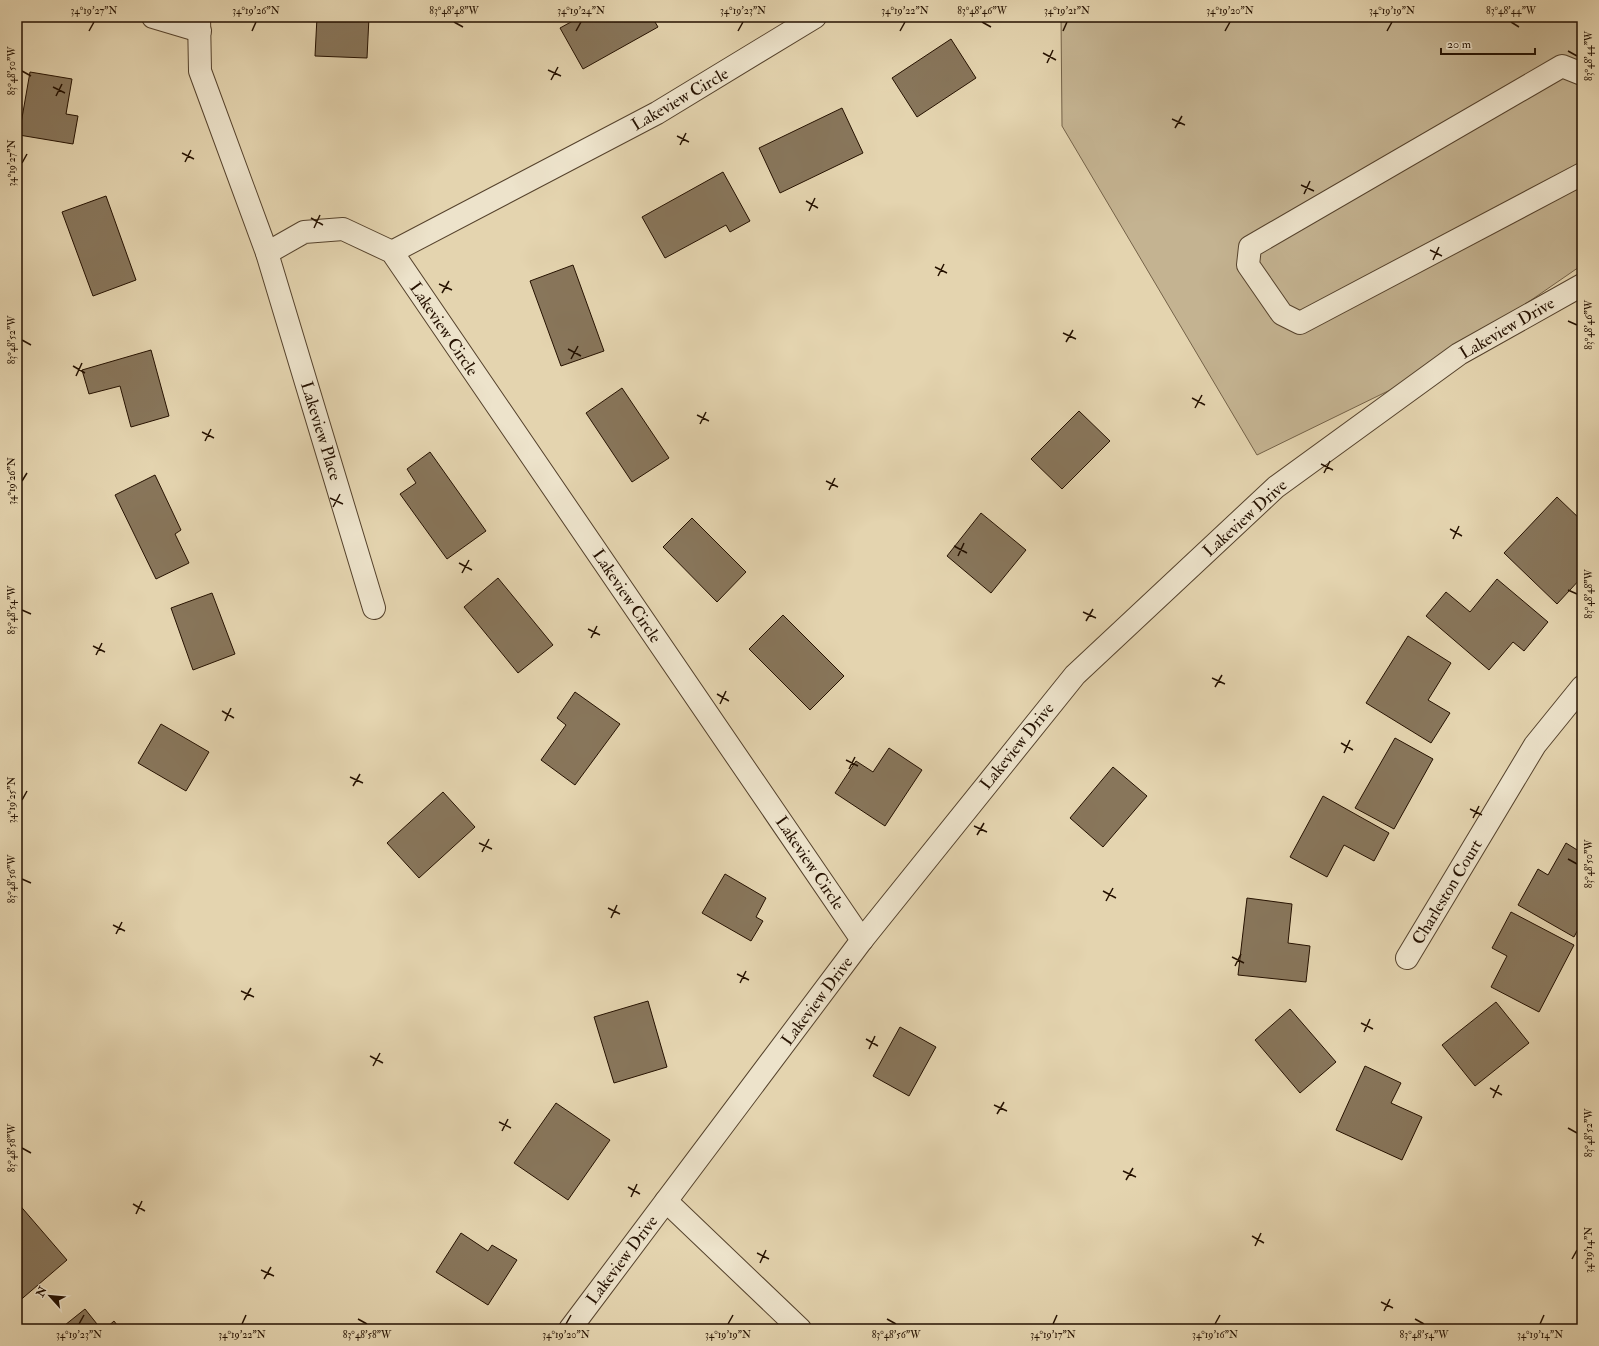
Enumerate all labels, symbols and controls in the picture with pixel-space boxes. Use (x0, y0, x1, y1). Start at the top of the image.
text: 34°19'27"N (71, 5, 117, 17)
text: 34°19'26"N (232, 5, 280, 17)
text: 83°48'48"W (429, 5, 479, 17)
text: 34°19'24"N (557, 5, 605, 17)
text: 34°19'23"N (720, 5, 766, 17)
text: 34°19'22"N (881, 5, 929, 17)
text: 83°48'46"W (957, 5, 1008, 17)
text: 34°19'21"N (1044, 5, 1090, 17)
text: 34°19'20"N (1206, 5, 1254, 17)
text: 34°19'19"N (1369, 5, 1415, 17)
text: 83°48'44"W (1486, 5, 1537, 17)
scale bar (1441, 30, 1535, 56)
text: 83°48'44"W (1583, 30, 1595, 81)
text: 20 m (1447, 37, 1472, 52)
text: 83°48'50"W (6, 46, 18, 95)
street label: Lakeview Circle (628, 63, 732, 135)
text: 34°19'27"N (6, 140, 18, 186)
street label: Lakeview Circle (405, 278, 483, 380)
street label: Lakeview Drive (1456, 292, 1558, 364)
text: 83°48'46"W (1583, 299, 1595, 350)
text: 83°48'52"W (6, 315, 18, 364)
street label: Lakeview Place (296, 379, 346, 483)
text: 34°19'26"N (6, 457, 18, 505)
street label: Lakeview Drive (1199, 475, 1291, 561)
street label: Lakeview Circle (588, 545, 666, 647)
text: 83°48'48"W (1583, 569, 1595, 619)
text: 83°48'54"W (6, 585, 18, 634)
street label: Lakeview Drive (975, 698, 1059, 794)
text: 34°19'25"N (6, 777, 18, 823)
street label: Lakeview Circle (771, 812, 849, 914)
street label: Charleston Court (1407, 835, 1487, 948)
text: 83°48'50"W (1583, 839, 1595, 888)
text: 83°48'56"W (6, 854, 18, 903)
street label: Lakeview Drive (777, 952, 857, 1050)
text: 83°48'52"W (1583, 1108, 1595, 1157)
text: 83°48'58"W (6, 1123, 18, 1172)
street label: Lakeview Drive (582, 1211, 662, 1309)
text: 34°19'14"N (1583, 1227, 1595, 1273)
north arrow (30, 1276, 70, 1316)
text: N (33, 1283, 50, 1300)
text: 34°19'23"N (56, 1329, 102, 1341)
text: 34°19'22"N (218, 1329, 266, 1341)
text: 83°48'58"W (343, 1329, 392, 1341)
text: 34°19'20"N (542, 1329, 590, 1341)
text: 34°19'19"N (705, 1329, 751, 1341)
text: 83°48'56"W (872, 1329, 921, 1341)
text: 34°19'17"N (1030, 1329, 1076, 1341)
text: 34°19'16"N (1192, 1329, 1238, 1341)
text: 83°48'54"W (1400, 1329, 1449, 1341)
text: 34°19'14"N (1517, 1329, 1563, 1341)

